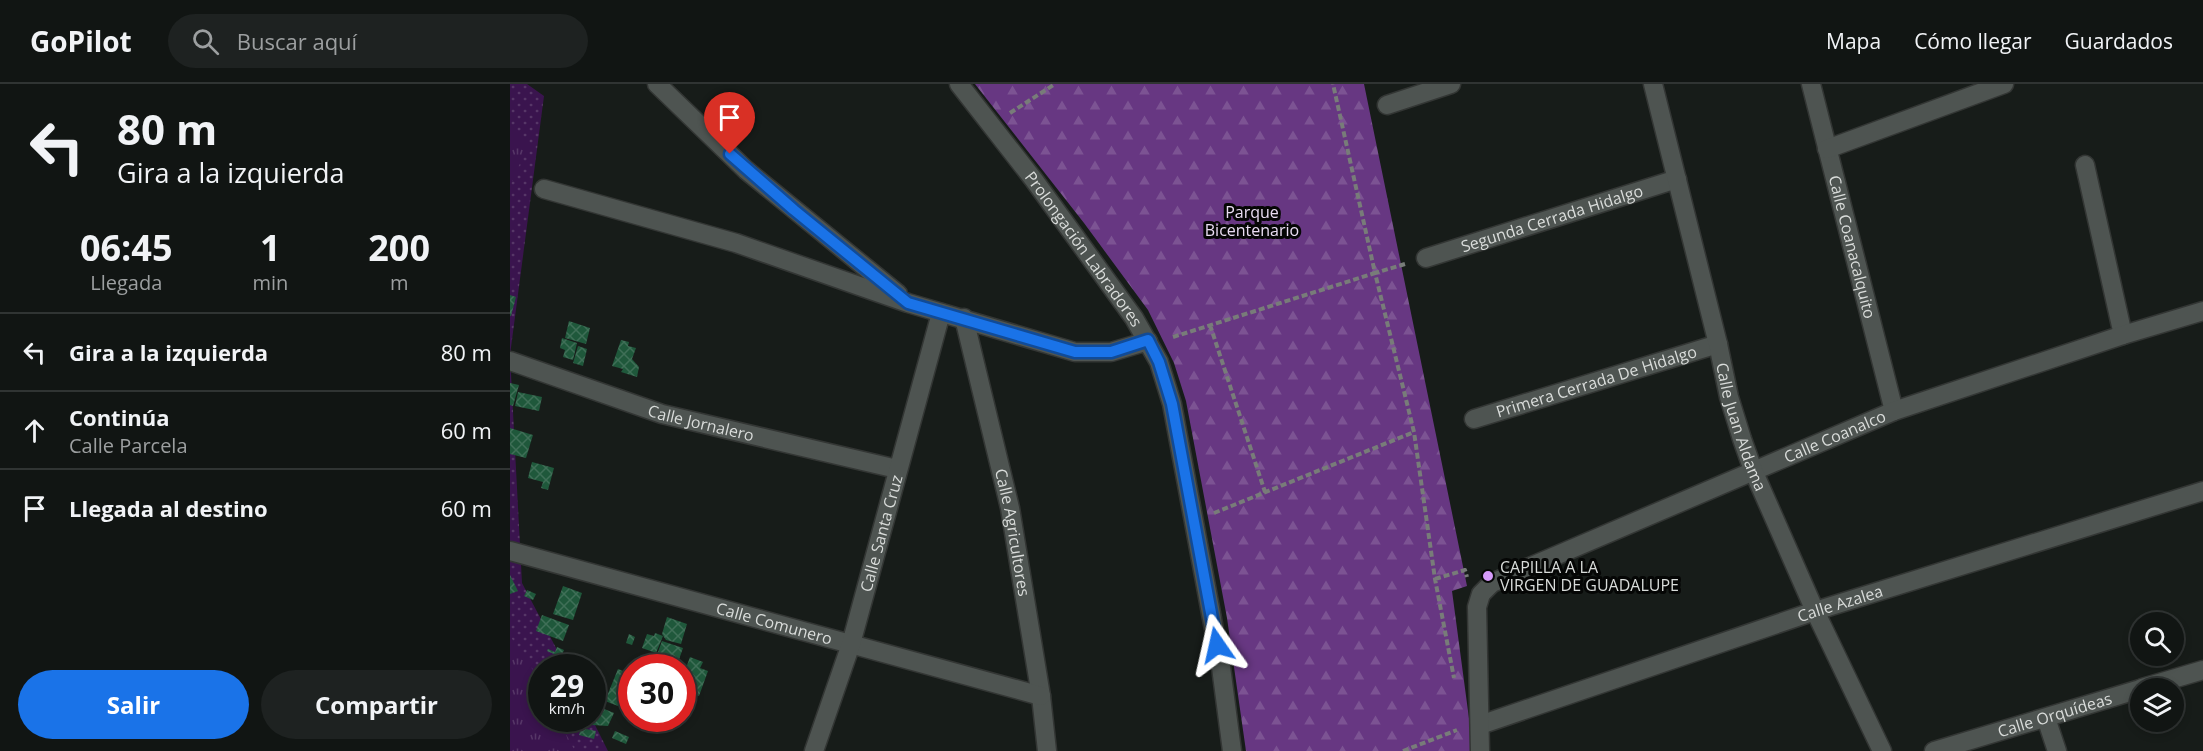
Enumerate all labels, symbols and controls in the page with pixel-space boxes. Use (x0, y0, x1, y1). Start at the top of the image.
search box (168, 14, 588, 68)
text: GoPilot (30, 22, 132, 60)
icon: search (189, 25, 222, 58)
text: Buscar aquí (237, 26, 357, 56)
text: Mapa (1826, 27, 1881, 55)
text: Cómo llegar (1914, 27, 2032, 55)
text: Guardados (2065, 27, 2173, 55)
pin (704, 92, 755, 154)
text: 80 m (117, 100, 217, 157)
icon: arrive (713, 101, 746, 134)
icon: left (18, 108, 96, 186)
text: Gira a la izquierda (117, 154, 344, 191)
street label: Prolongación Labradores (1020, 167, 1148, 331)
street label: Calle Coanacalquito (1824, 173, 1881, 321)
street label: Segunda Cerrada Hidalgo (1458, 179, 1646, 257)
park label: Parque Bicentenario (1205, 201, 1299, 241)
text: 06:45 (80, 223, 173, 272)
text: 1 (260, 223, 281, 272)
text: 200 (368, 223, 430, 272)
text: Llegada (90, 269, 162, 296)
text: min (252, 269, 288, 296)
text: m (390, 269, 408, 296)
icon: left (18, 336, 51, 369)
text: Gira a la izquierda (69, 337, 268, 367)
text: 80 m (441, 337, 492, 367)
street label: Primera Cerrada De Hidalgo (1493, 340, 1700, 423)
street label: Calle Juan Aldama (1711, 360, 1772, 494)
street label: Calle Jornalero (645, 399, 756, 446)
text: Continúa (69, 402, 170, 432)
street label: Calle Coanalco (1780, 405, 1889, 468)
icon: ahead (18, 414, 51, 447)
text: 60 m (441, 415, 492, 445)
text: Calle Parcela (69, 432, 188, 459)
street label: Calle Agricultores (990, 466, 1035, 598)
street label: Calle Santa Cruz (855, 472, 908, 594)
icon: arrive (18, 492, 51, 525)
text: Llegada al destino (69, 493, 268, 523)
text: 60 m (441, 493, 492, 523)
place label: CAPILLA A LA VIRGEN DE GUADALUPE (1500, 556, 1679, 596)
marker: CAPILLA A LA VIRGEN DE GUADALUPE (1481, 569, 1495, 583)
street label: Calle Azalea (1794, 580, 1886, 627)
street label: Calle Comunero (714, 597, 835, 650)
map controls (2130, 612, 2184, 732)
button: search (2130, 612, 2184, 666)
position arrow (1185, 613, 1249, 677)
speed limit sign: 30 (618, 654, 696, 732)
text: 29 (550, 665, 584, 706)
button: Salir (18, 670, 249, 739)
button: Compartir (261, 670, 492, 739)
button: layers (2130, 678, 2184, 732)
street label: Calle Orquídeas (1995, 687, 2114, 742)
text: km/h (549, 698, 585, 718)

